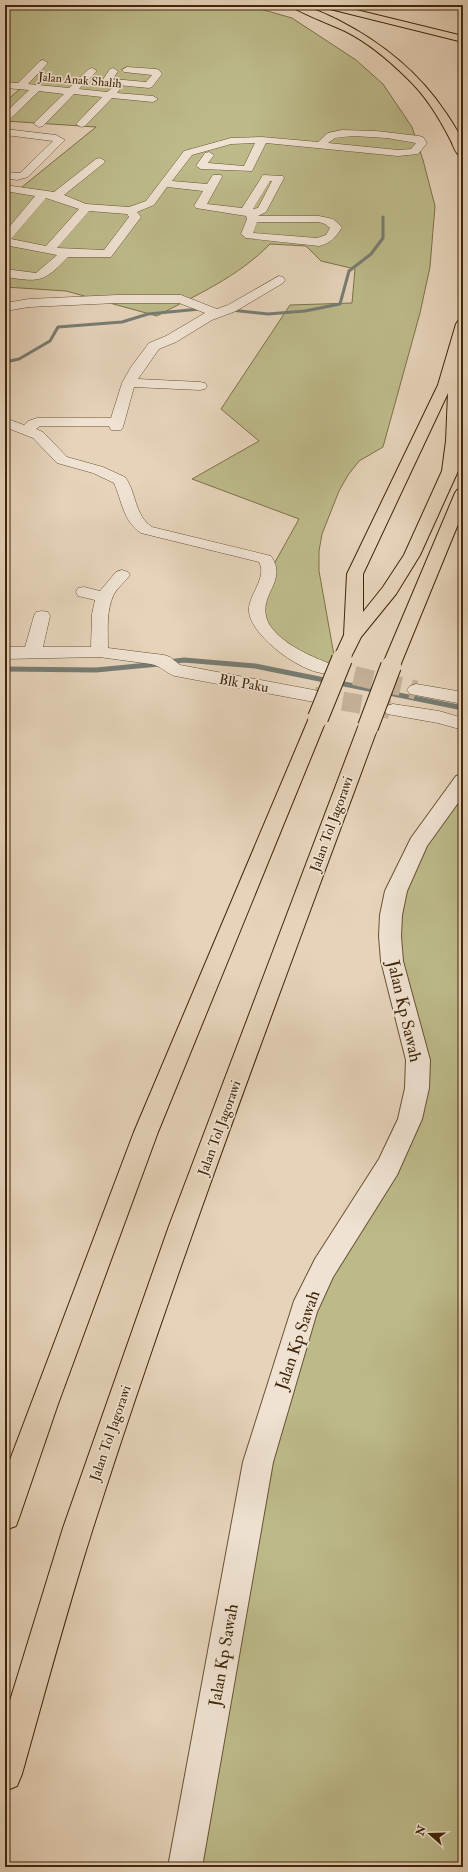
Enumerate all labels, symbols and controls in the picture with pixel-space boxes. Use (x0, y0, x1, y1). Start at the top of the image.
street label: Jalan Anak Shalih (37, 69, 123, 92)
street label: Blk Paku (218, 671, 270, 696)
street label: Jalan Tol Jagorawi (306, 774, 357, 875)
street label: Jalan Kp Sawah (381, 957, 426, 1064)
street label: Jalan Tol Jagorawi (194, 1078, 245, 1179)
street label: Jalan Kp Sawah (270, 1288, 325, 1394)
street label: Jalan Tol Jagorawi (86, 1383, 135, 1484)
street label: Jalan Kp Sawah (204, 1602, 244, 1709)
north arrow (410, 1814, 450, 1854)
text: N (413, 1823, 429, 1839)

